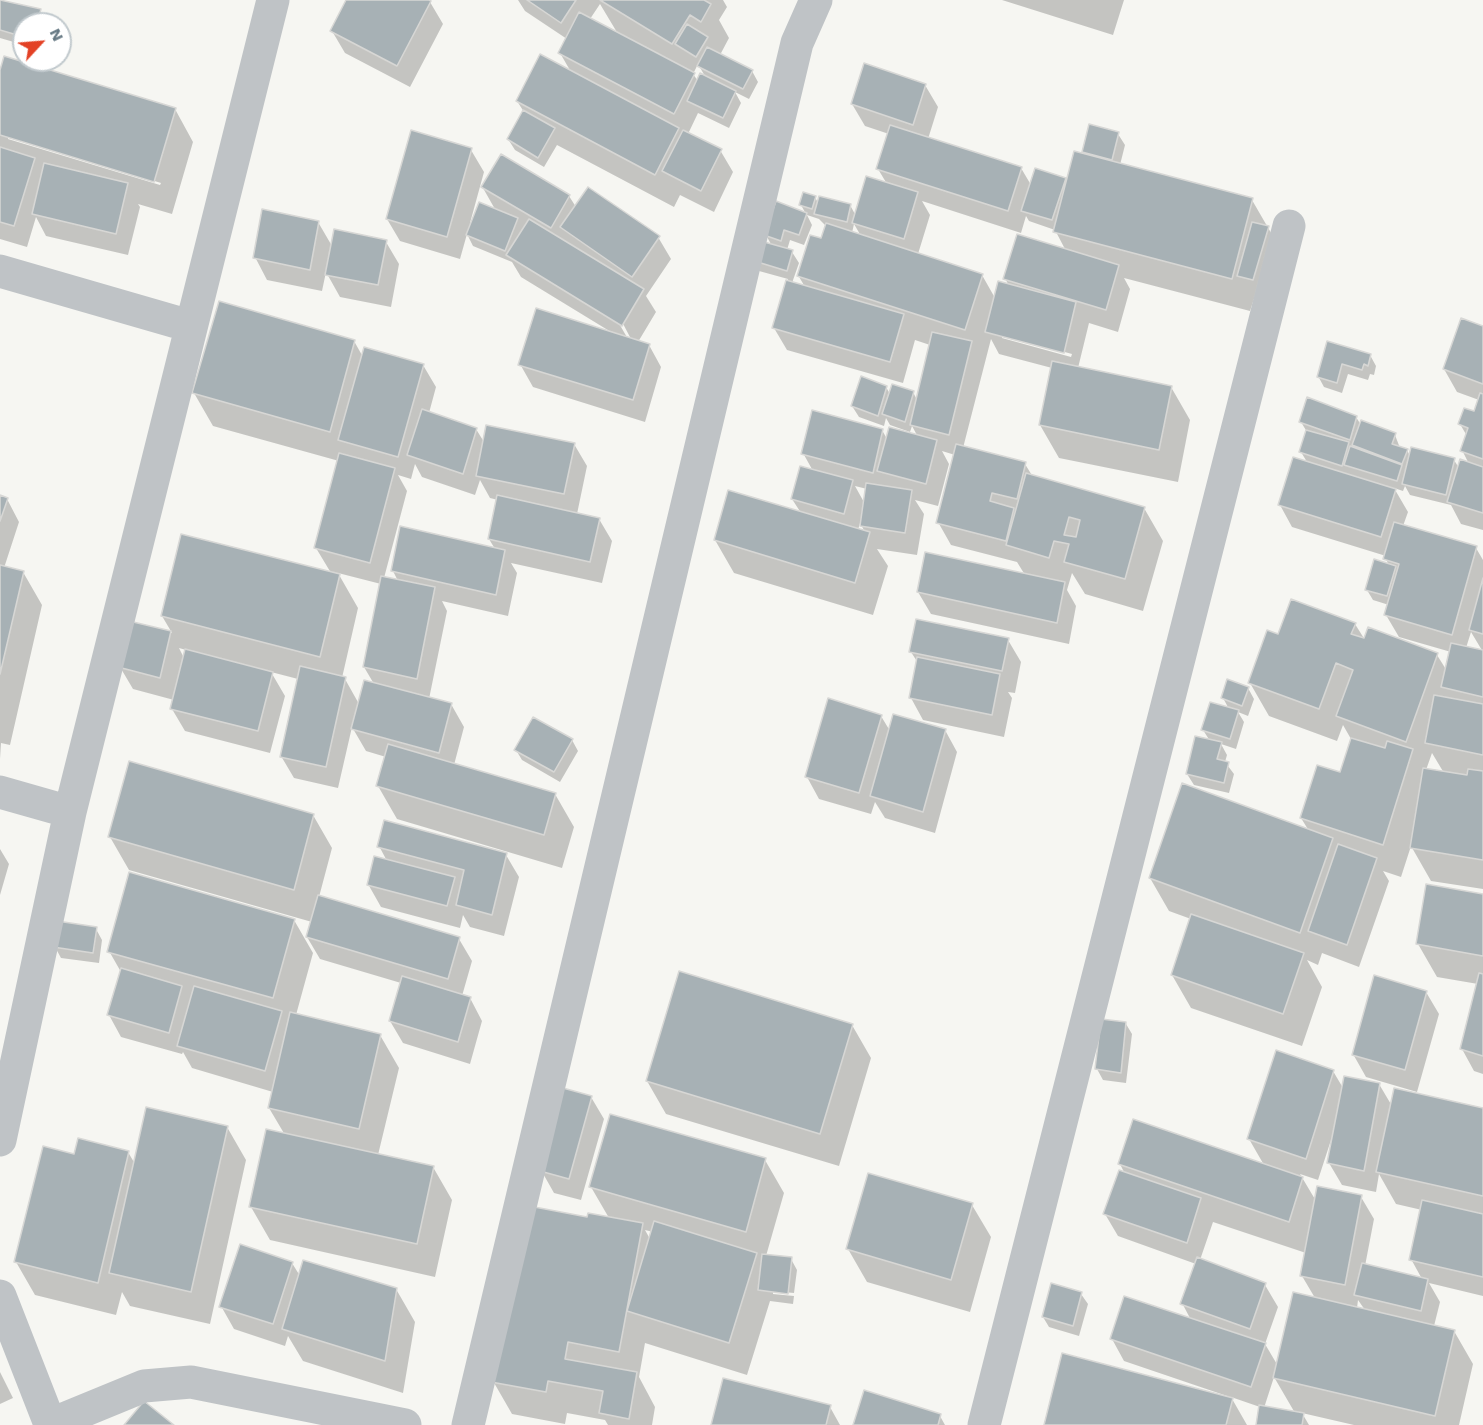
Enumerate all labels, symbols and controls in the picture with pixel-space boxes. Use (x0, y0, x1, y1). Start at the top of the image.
north arrow (12, 12, 72, 72)
text: N (46, 25, 68, 44)

